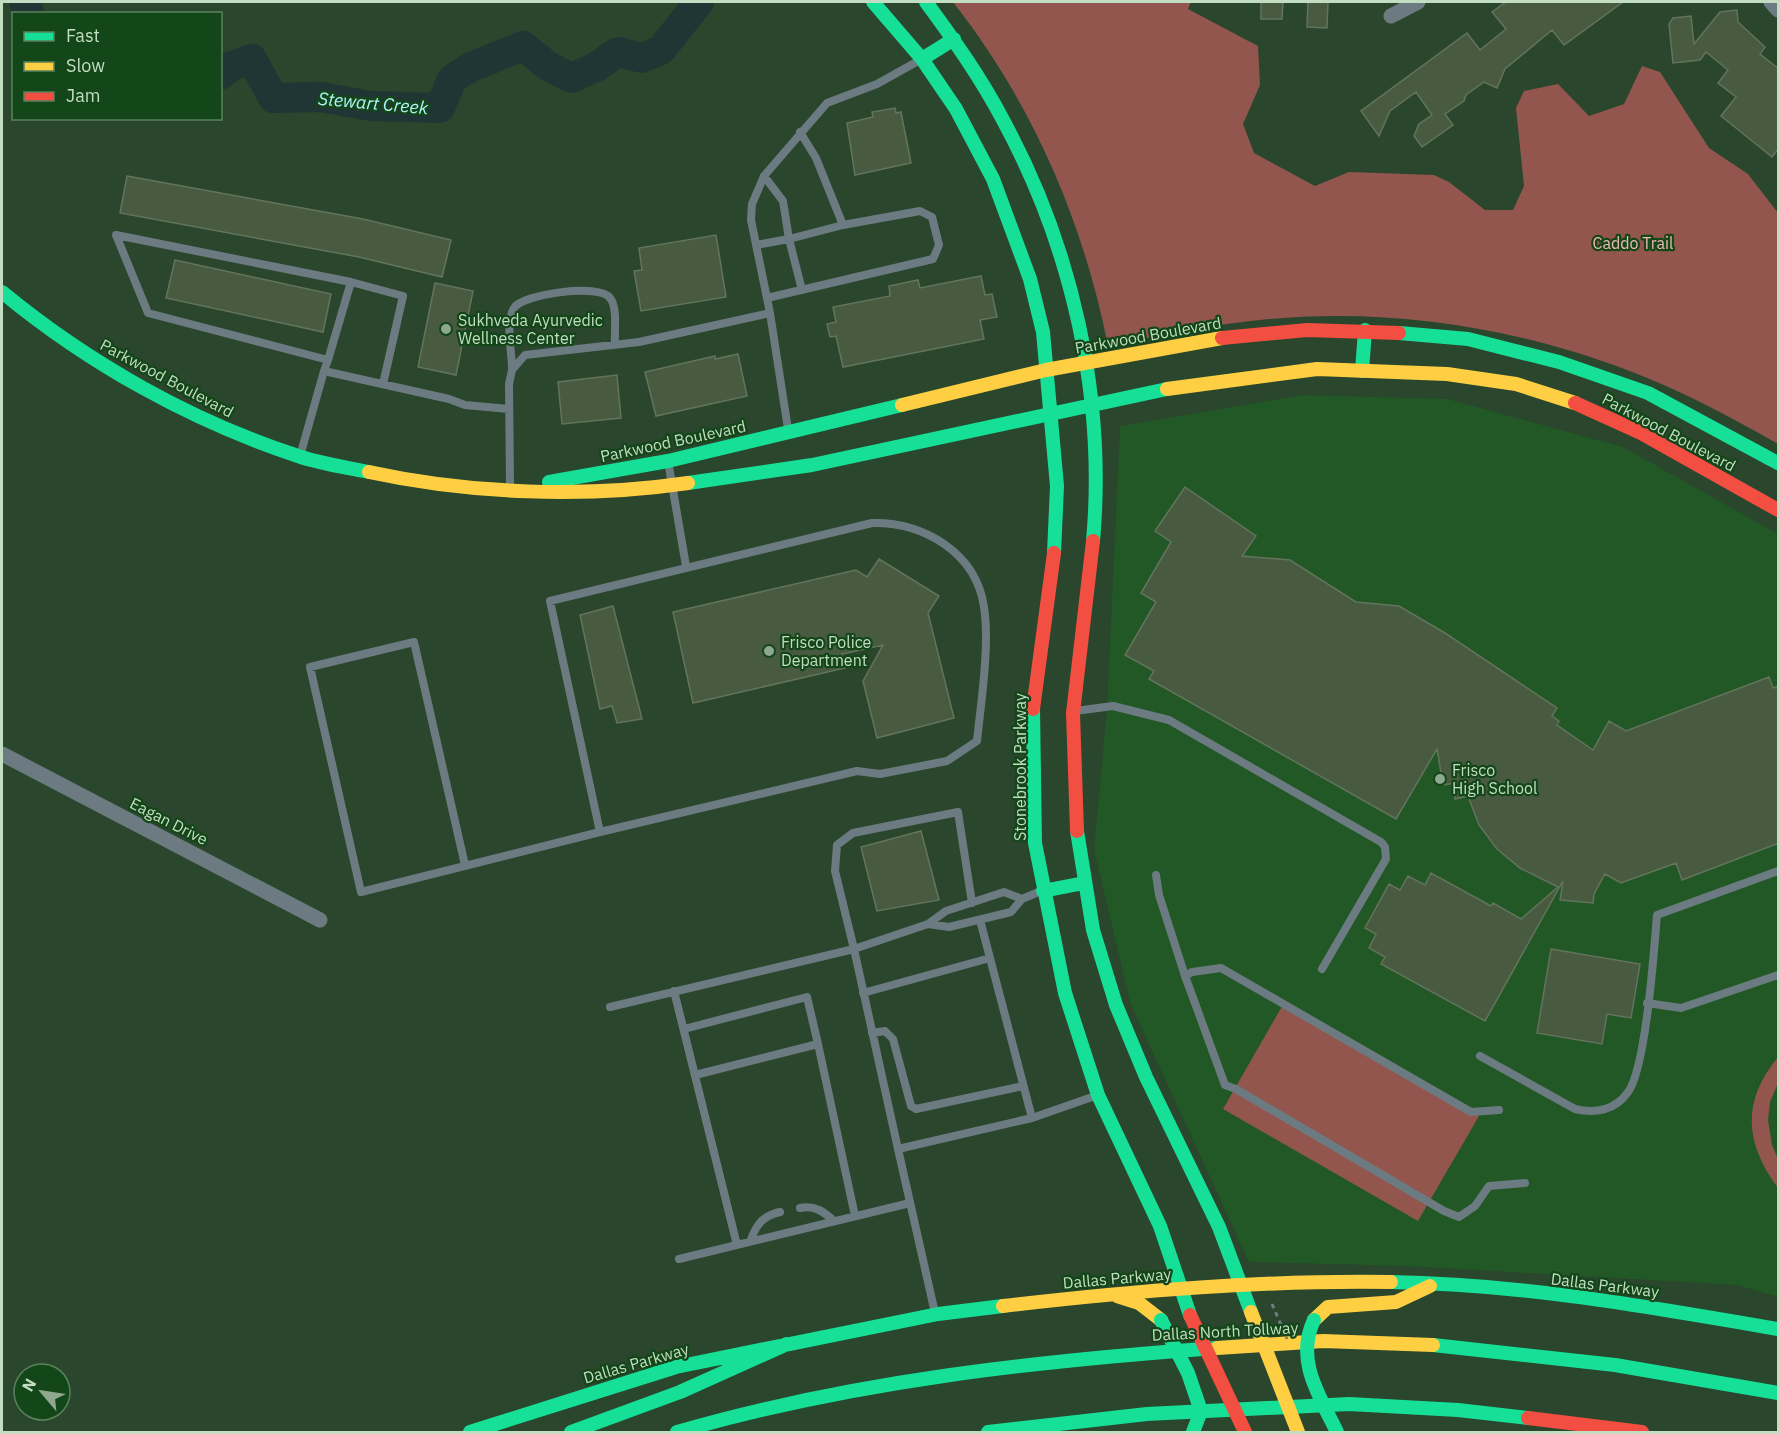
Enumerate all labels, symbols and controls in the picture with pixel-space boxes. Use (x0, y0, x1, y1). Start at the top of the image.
legend (12, 12, 222, 120)
text: Fast (66, 24, 100, 47)
text: Slow (66, 54, 105, 77)
text: Jam (66, 84, 101, 107)
water label: Stewart Creek (317, 87, 430, 119)
park label: Caddo Trail (1593, 233, 1673, 253)
place label: Sukhveda Ayurvedic Wellness Center (458, 310, 603, 348)
street label: Parkwood Boulevard (1073, 312, 1223, 358)
marker: Sukhveda Ayurvedic Wellness Center (439, 322, 453, 336)
street label: Parkwood Boulevard (97, 334, 237, 422)
street label: Parkwood Boulevard (1599, 388, 1739, 476)
street label: Parkwood Boulevard (598, 416, 748, 466)
place label: Frisco Police Department (781, 632, 872, 670)
marker: Frisco Police Department (762, 644, 776, 658)
street label: Stonebrook Parkway (1010, 693, 1030, 841)
place label: Frisco High School (1452, 760, 1537, 798)
marker: Frisco High School (1433, 772, 1447, 786)
street label: Eagan Drive (127, 793, 212, 849)
street label: Dallas Parkway (1062, 1263, 1172, 1293)
street label: Dallas Parkway (1550, 1268, 1660, 1302)
street label: Dallas North Tollway (1151, 1317, 1299, 1345)
street label: Dallas Parkway (581, 1338, 691, 1388)
north arrow (12, 1362, 72, 1422)
text: N (17, 1375, 40, 1395)

